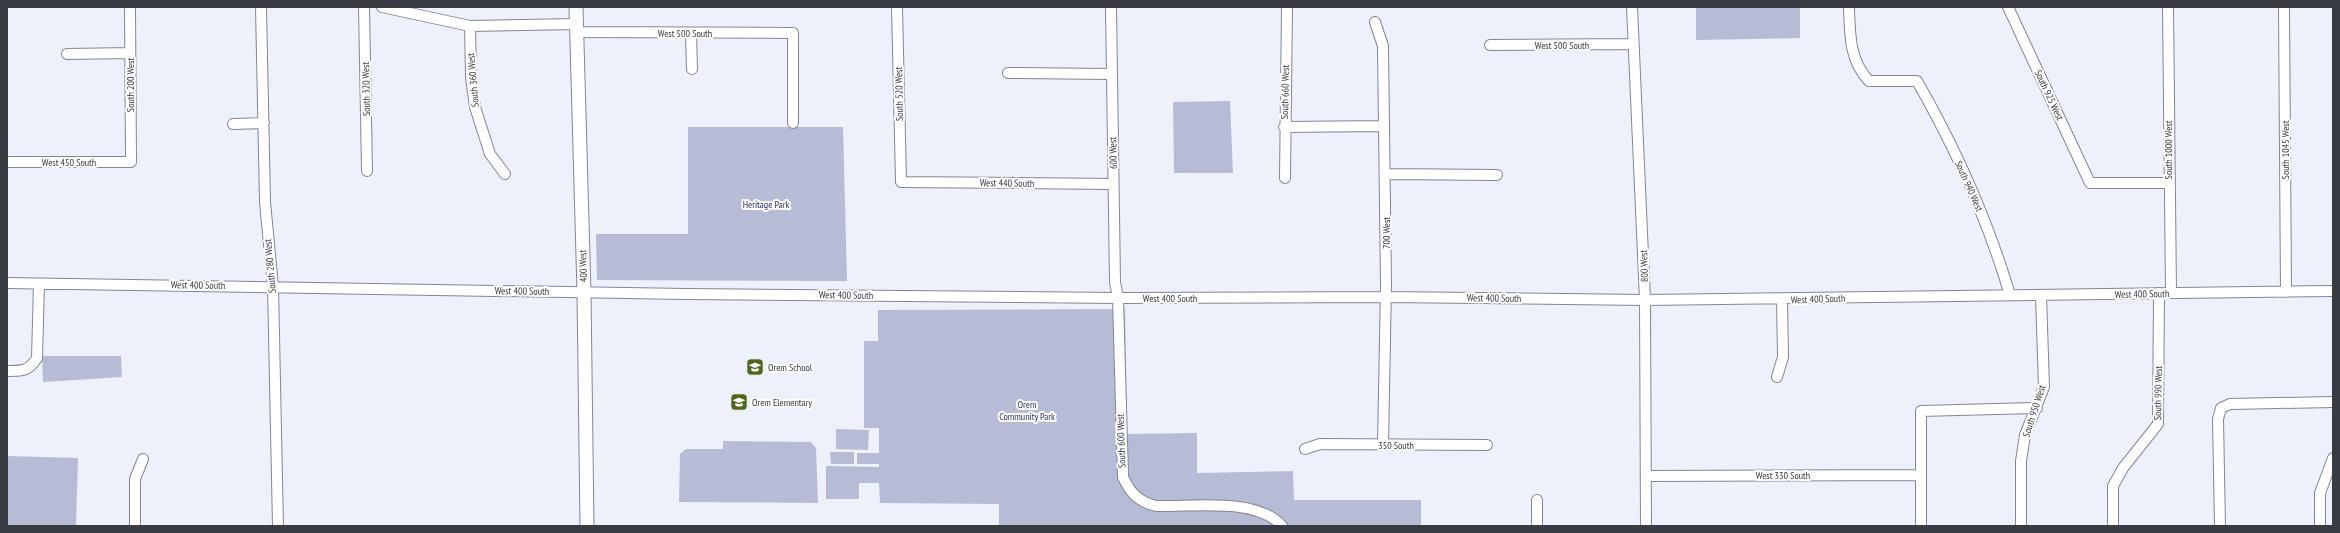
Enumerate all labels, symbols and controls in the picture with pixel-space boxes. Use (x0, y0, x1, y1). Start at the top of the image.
street label: West 500 South (658, 27, 712, 40)
street label: West 500 South (1535, 39, 1589, 52)
street label: South 360 West (464, 52, 482, 108)
street label: South 200 West (124, 58, 137, 112)
street label: South 320 West (359, 61, 373, 116)
street label: South 660 West (1278, 64, 1292, 119)
street label: South 520 West (892, 66, 906, 121)
street label: South 925 West (2032, 68, 2066, 123)
street label: South 1000 West (2162, 120, 2175, 179)
street label: South 1045 West (2279, 120, 2292, 179)
street label: 600 West (1106, 137, 1120, 169)
street label: West 450 South (42, 156, 96, 169)
street label: South 940 West (1952, 159, 1986, 214)
street label: West 440 South (980, 176, 1034, 190)
park label: Heritage Park (743, 198, 789, 211)
street label: 700 West (1380, 217, 1393, 249)
street label: South 280 West (261, 238, 279, 294)
street label: 400 West (576, 249, 590, 282)
street label: 800 West (1637, 249, 1651, 282)
street label: West 400 South (171, 278, 225, 292)
street label: West 400 South (495, 284, 549, 298)
street label: West 400 South (2115, 287, 2169, 301)
street label: West 400 South (819, 288, 873, 302)
street label: West 400 South (1467, 291, 1521, 305)
street label: West 400 South (1143, 292, 1197, 305)
street label: West 400 South (1791, 292, 1845, 306)
school or university icon: Orem School (745, 357, 765, 377)
place label: Orem School (768, 361, 813, 374)
street label: South 990 West (2151, 365, 2165, 420)
street label: South 950 West (2019, 383, 2049, 439)
school or university icon: Orem Elementary (729, 392, 749, 412)
place label: Orem Elementary (752, 396, 812, 409)
park label: Orem Community Park (999, 398, 1055, 423)
street label: South 600 West (1114, 413, 1128, 468)
street label: 350 South (1378, 439, 1414, 452)
street label: West 330 South (1756, 469, 1810, 482)

